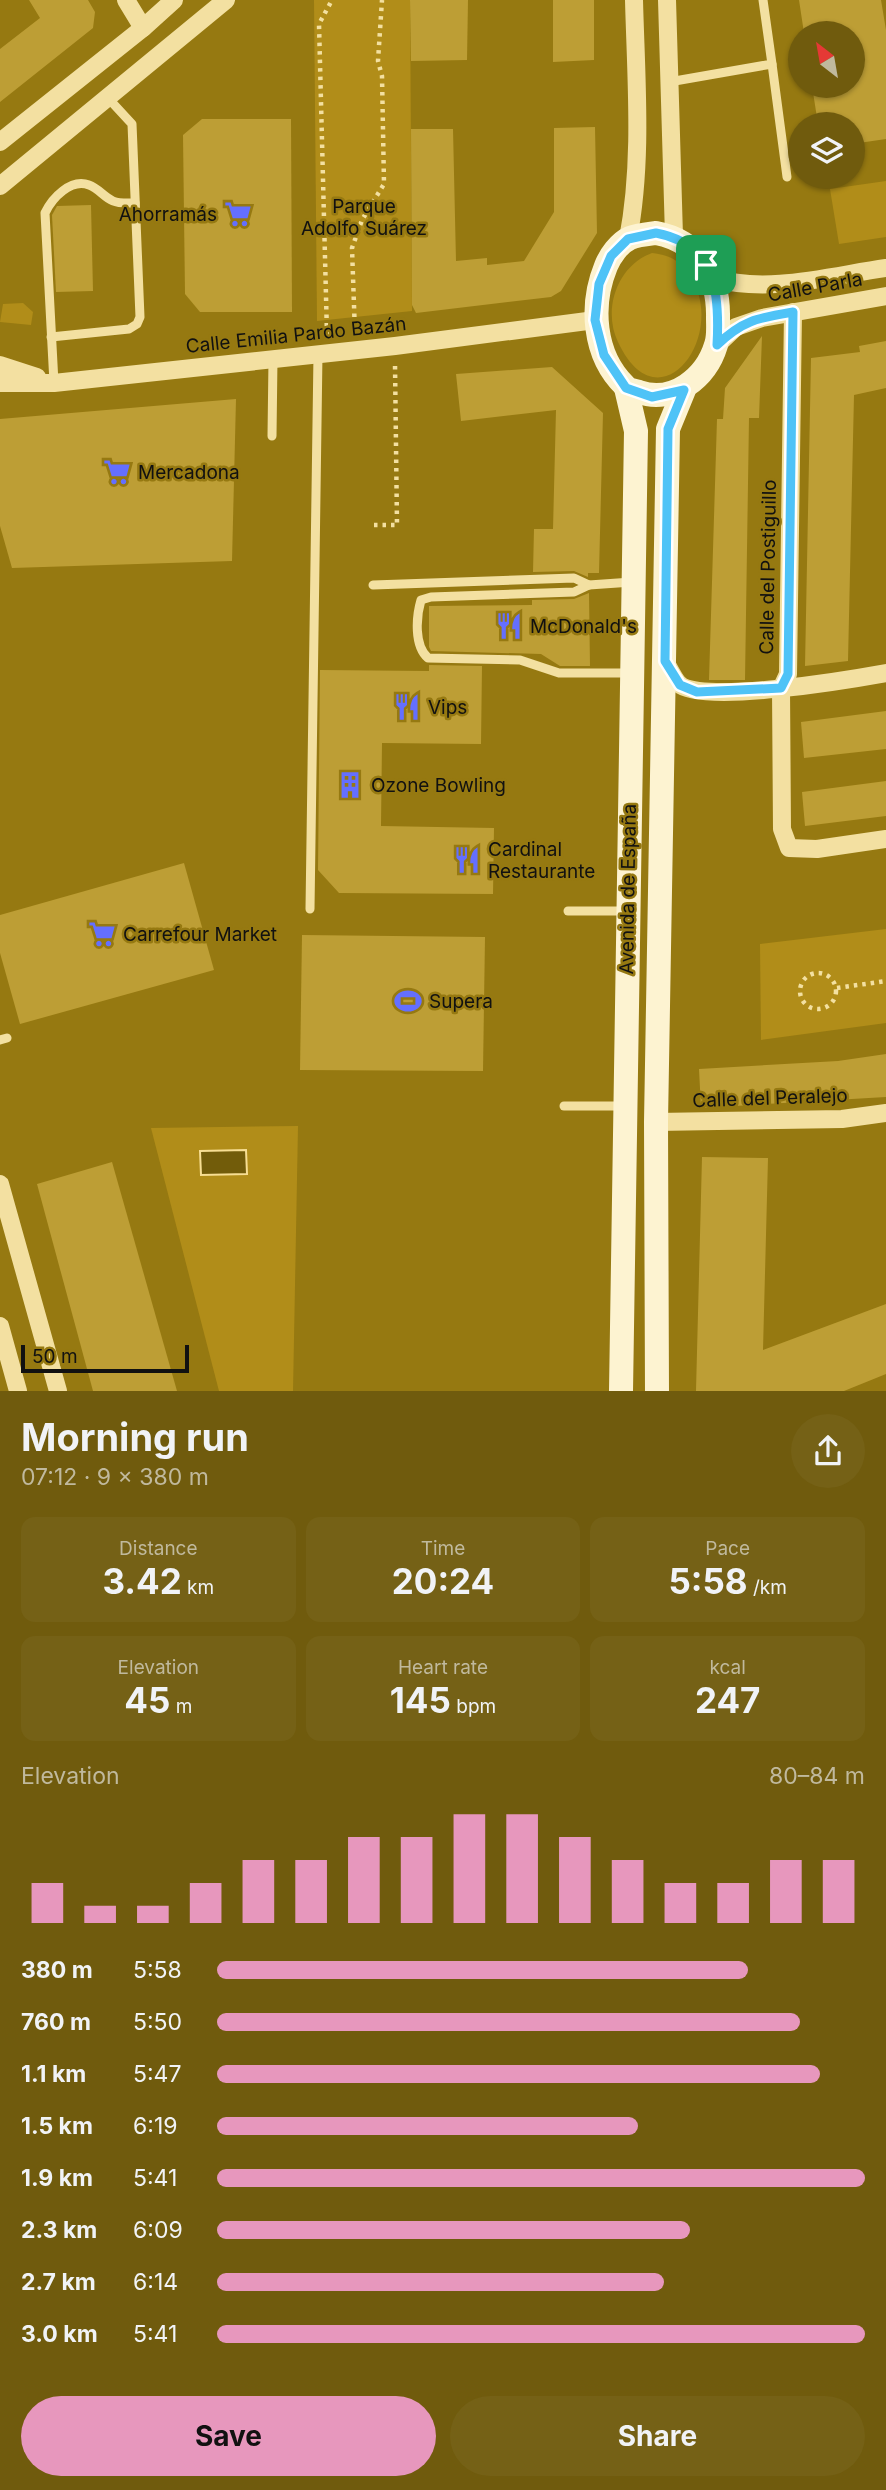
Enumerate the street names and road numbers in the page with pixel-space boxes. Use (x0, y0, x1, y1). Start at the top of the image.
street label: Calle Parla (766, 267, 864, 307)
street label: Calle Emilia Pardo Bazán (185, 312, 407, 358)
street label: Calle del Postiguillo (755, 479, 781, 655)
street label: Avenida de España (615, 804, 641, 974)
street label: Calle del Peralejo (692, 1084, 848, 1112)

